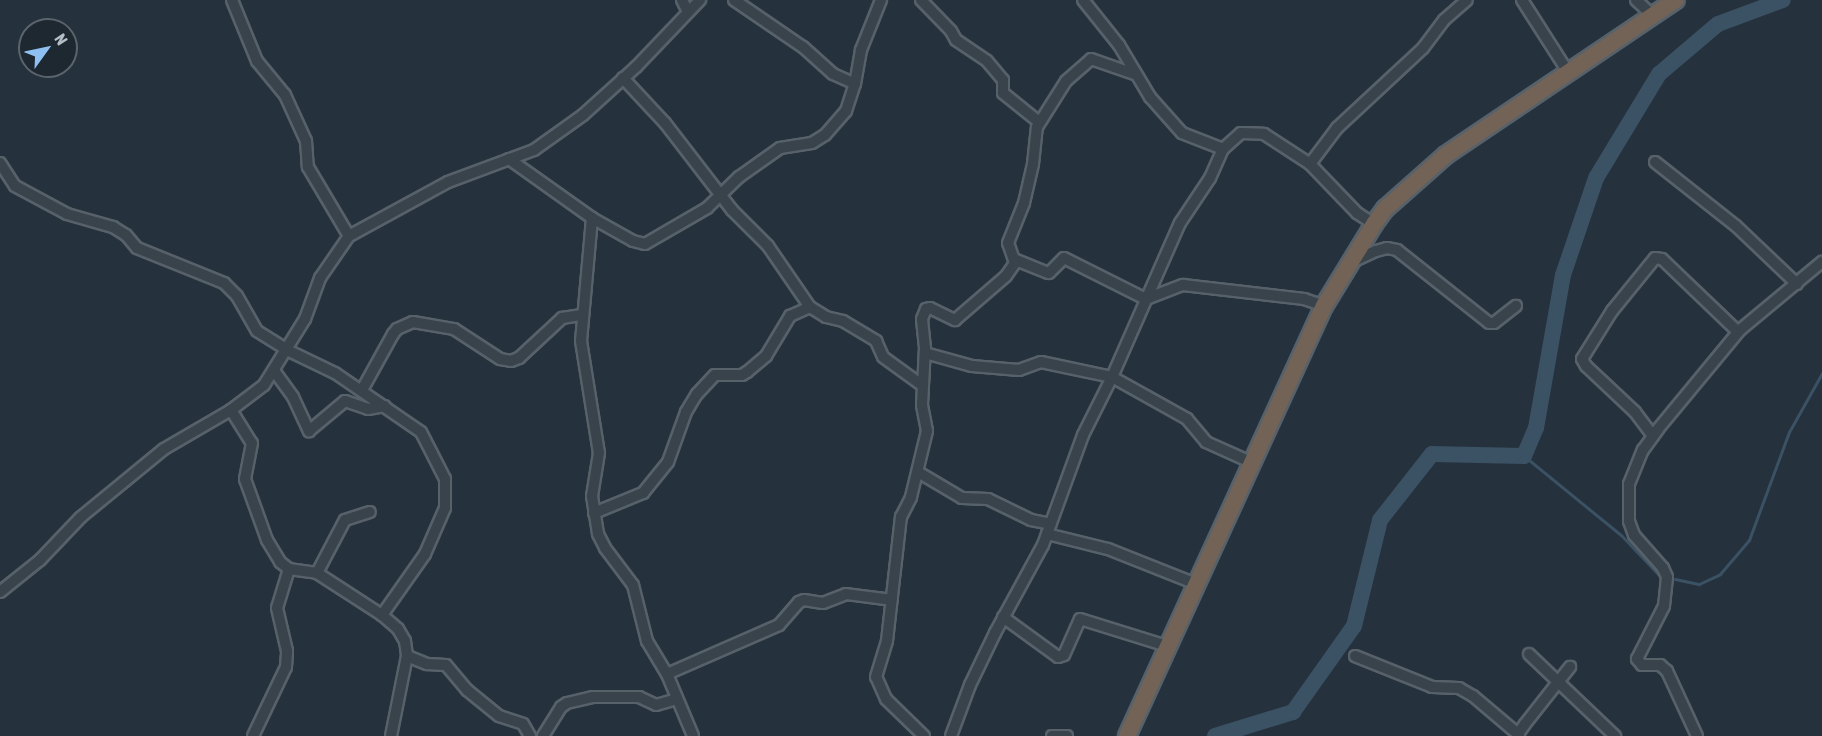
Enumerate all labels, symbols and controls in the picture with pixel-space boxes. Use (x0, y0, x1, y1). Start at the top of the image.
north arrow (18, 18, 78, 78)
text: N (51, 30, 72, 48)

